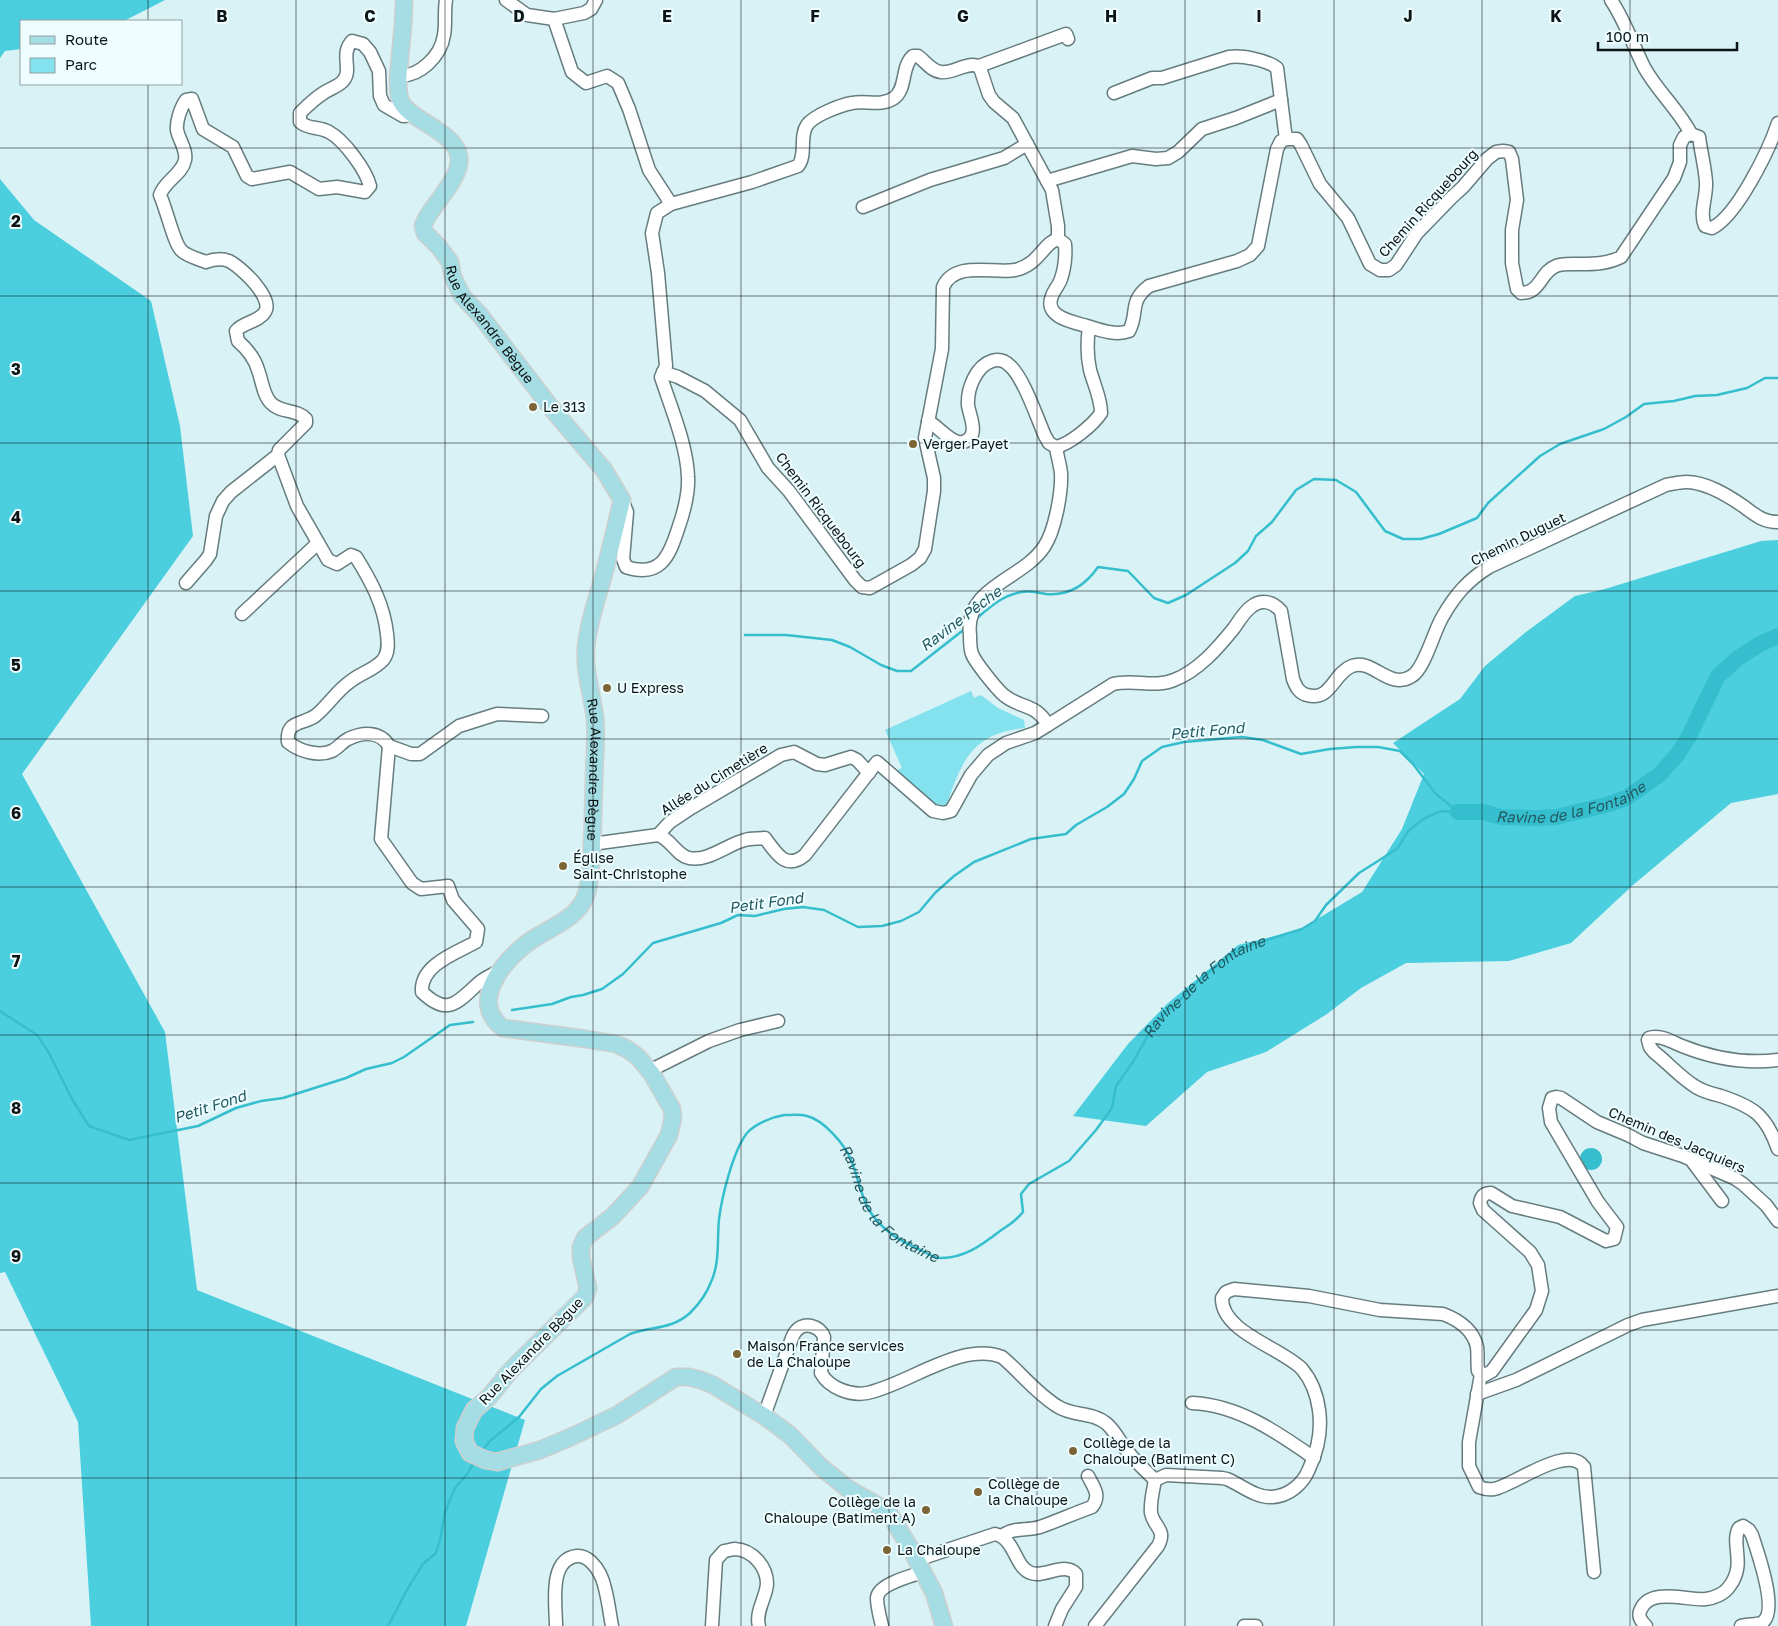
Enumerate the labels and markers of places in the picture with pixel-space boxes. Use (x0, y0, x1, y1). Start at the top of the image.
place label: Le 313 (543, 398, 586, 415)
marker: Le 313 (527, 401, 539, 413)
place label: Verger Payet (923, 435, 1009, 452)
marker: Verger Payet (907, 438, 919, 450)
place label: U Express (617, 679, 684, 696)
marker: U Express (601, 682, 613, 694)
place label: Église Saint-Christophe (573, 849, 687, 882)
marker: Église Saint-Christophe (557, 860, 569, 872)
place label: Maison France services de La Chaloupe (747, 1337, 904, 1370)
marker: Maison France services de La Chaloupe (731, 1348, 743, 1360)
place label: Collège de la Chaloupe (Batiment C) (1083, 1434, 1235, 1467)
marker: Collège de la Chaloupe (Batiment C) (1067, 1445, 1079, 1457)
place label: Collège de la Chaloupe (988, 1475, 1068, 1508)
marker: Collège de la Chaloupe (972, 1486, 984, 1498)
place label: Collège de la Chaloupe (Batiment A) (764, 1493, 916, 1526)
marker: Collège de la Chaloupe (Batiment A) (920, 1504, 932, 1516)
place label: La Chaloupe (897, 1541, 981, 1558)
marker: La Chaloupe (881, 1544, 893, 1556)

